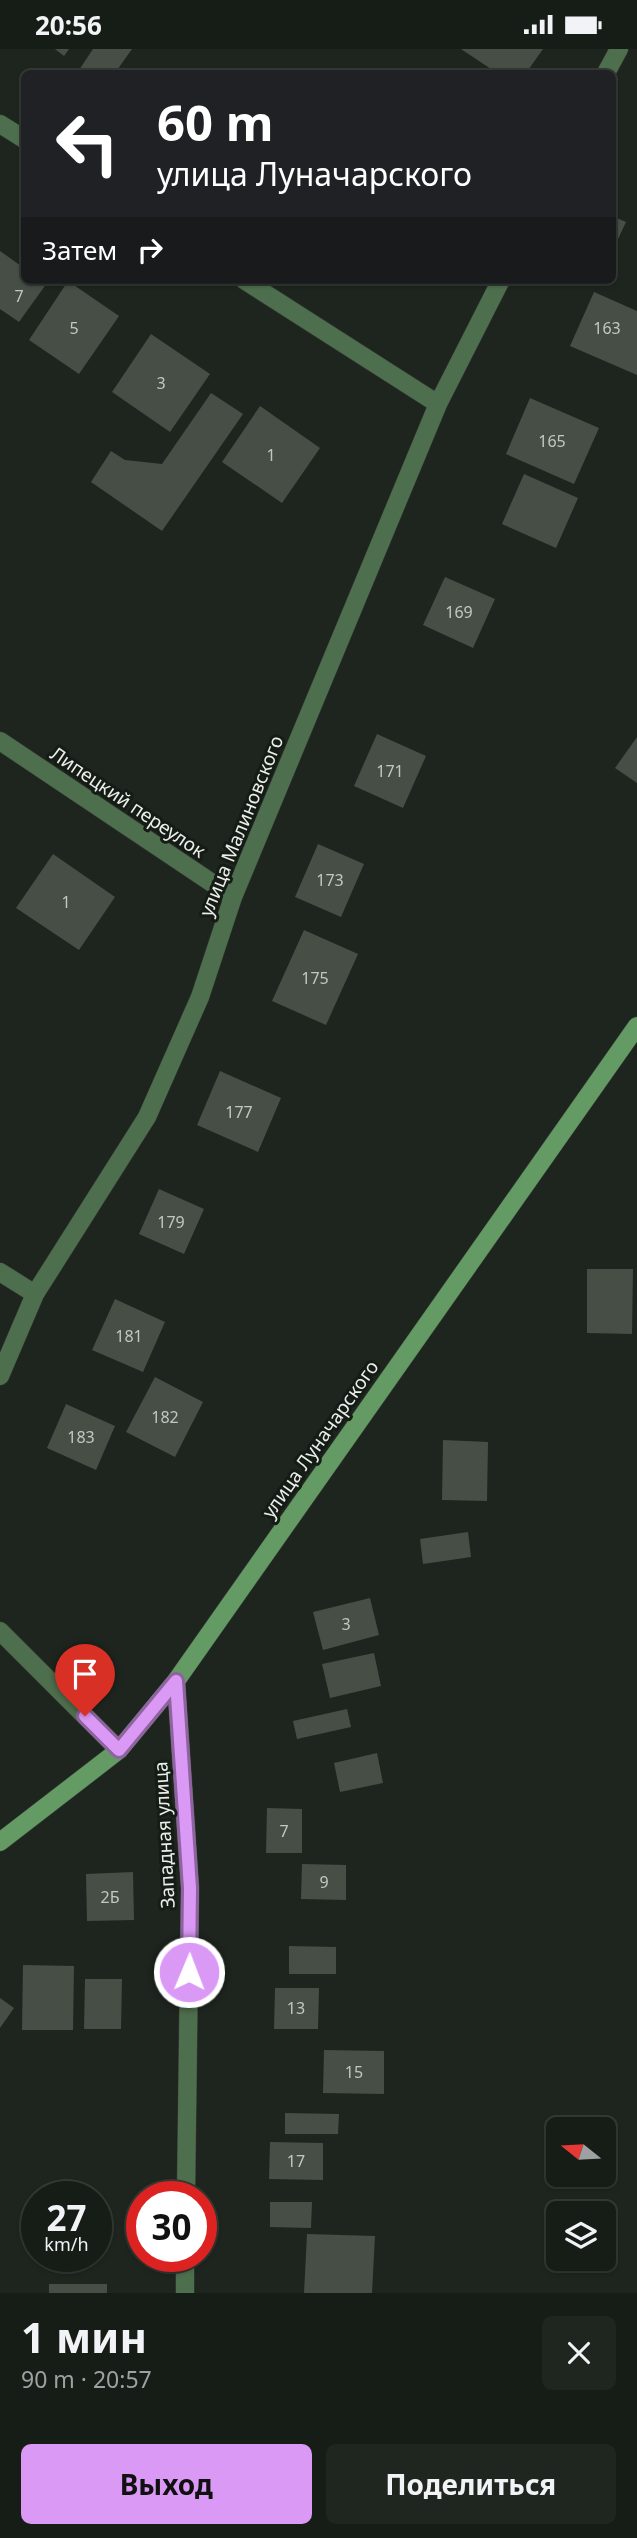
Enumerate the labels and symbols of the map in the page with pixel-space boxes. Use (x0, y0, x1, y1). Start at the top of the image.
house number: 7 (14, 285, 24, 307)
house number: 5 (69, 317, 79, 339)
house number: 163 (593, 317, 621, 339)
house number: 3 (156, 372, 166, 394)
house number: 165 (538, 430, 566, 452)
house number: 1 (266, 444, 276, 466)
house number: 169 (445, 601, 473, 623)
street label: улица Малиновского (193, 732, 289, 920)
street label: Липецкий переулок (45, 740, 211, 864)
house number: 171 (376, 760, 404, 782)
house number: 173 (316, 869, 344, 891)
house number: 1 (61, 891, 71, 913)
house number: 175 (301, 967, 329, 989)
house number: 177 (225, 1101, 253, 1123)
house number: 179 (157, 1211, 185, 1233)
house number: 181 (115, 1325, 143, 1347)
street label: улица Луначарского (256, 1355, 384, 1523)
house number: 182 (151, 1406, 179, 1428)
house number: 183 (67, 1426, 95, 1448)
house number: 3 (341, 1613, 351, 1635)
pin (55, 1644, 115, 1716)
street label: Западная улица (147, 1761, 181, 1909)
house number: 7 (279, 1820, 289, 1842)
house number: 9 (319, 1871, 329, 1893)
house number: 2Б (101, 1886, 120, 1908)
position arrow (152, 1935, 226, 2009)
house number: 13 (287, 1997, 305, 2019)
house number: 15 (345, 2061, 363, 2083)
north arrow (546, 2117, 616, 2187)
house number: 17 (287, 2150, 305, 2172)
speed limit sign: 30 (126, 2181, 217, 2272)

